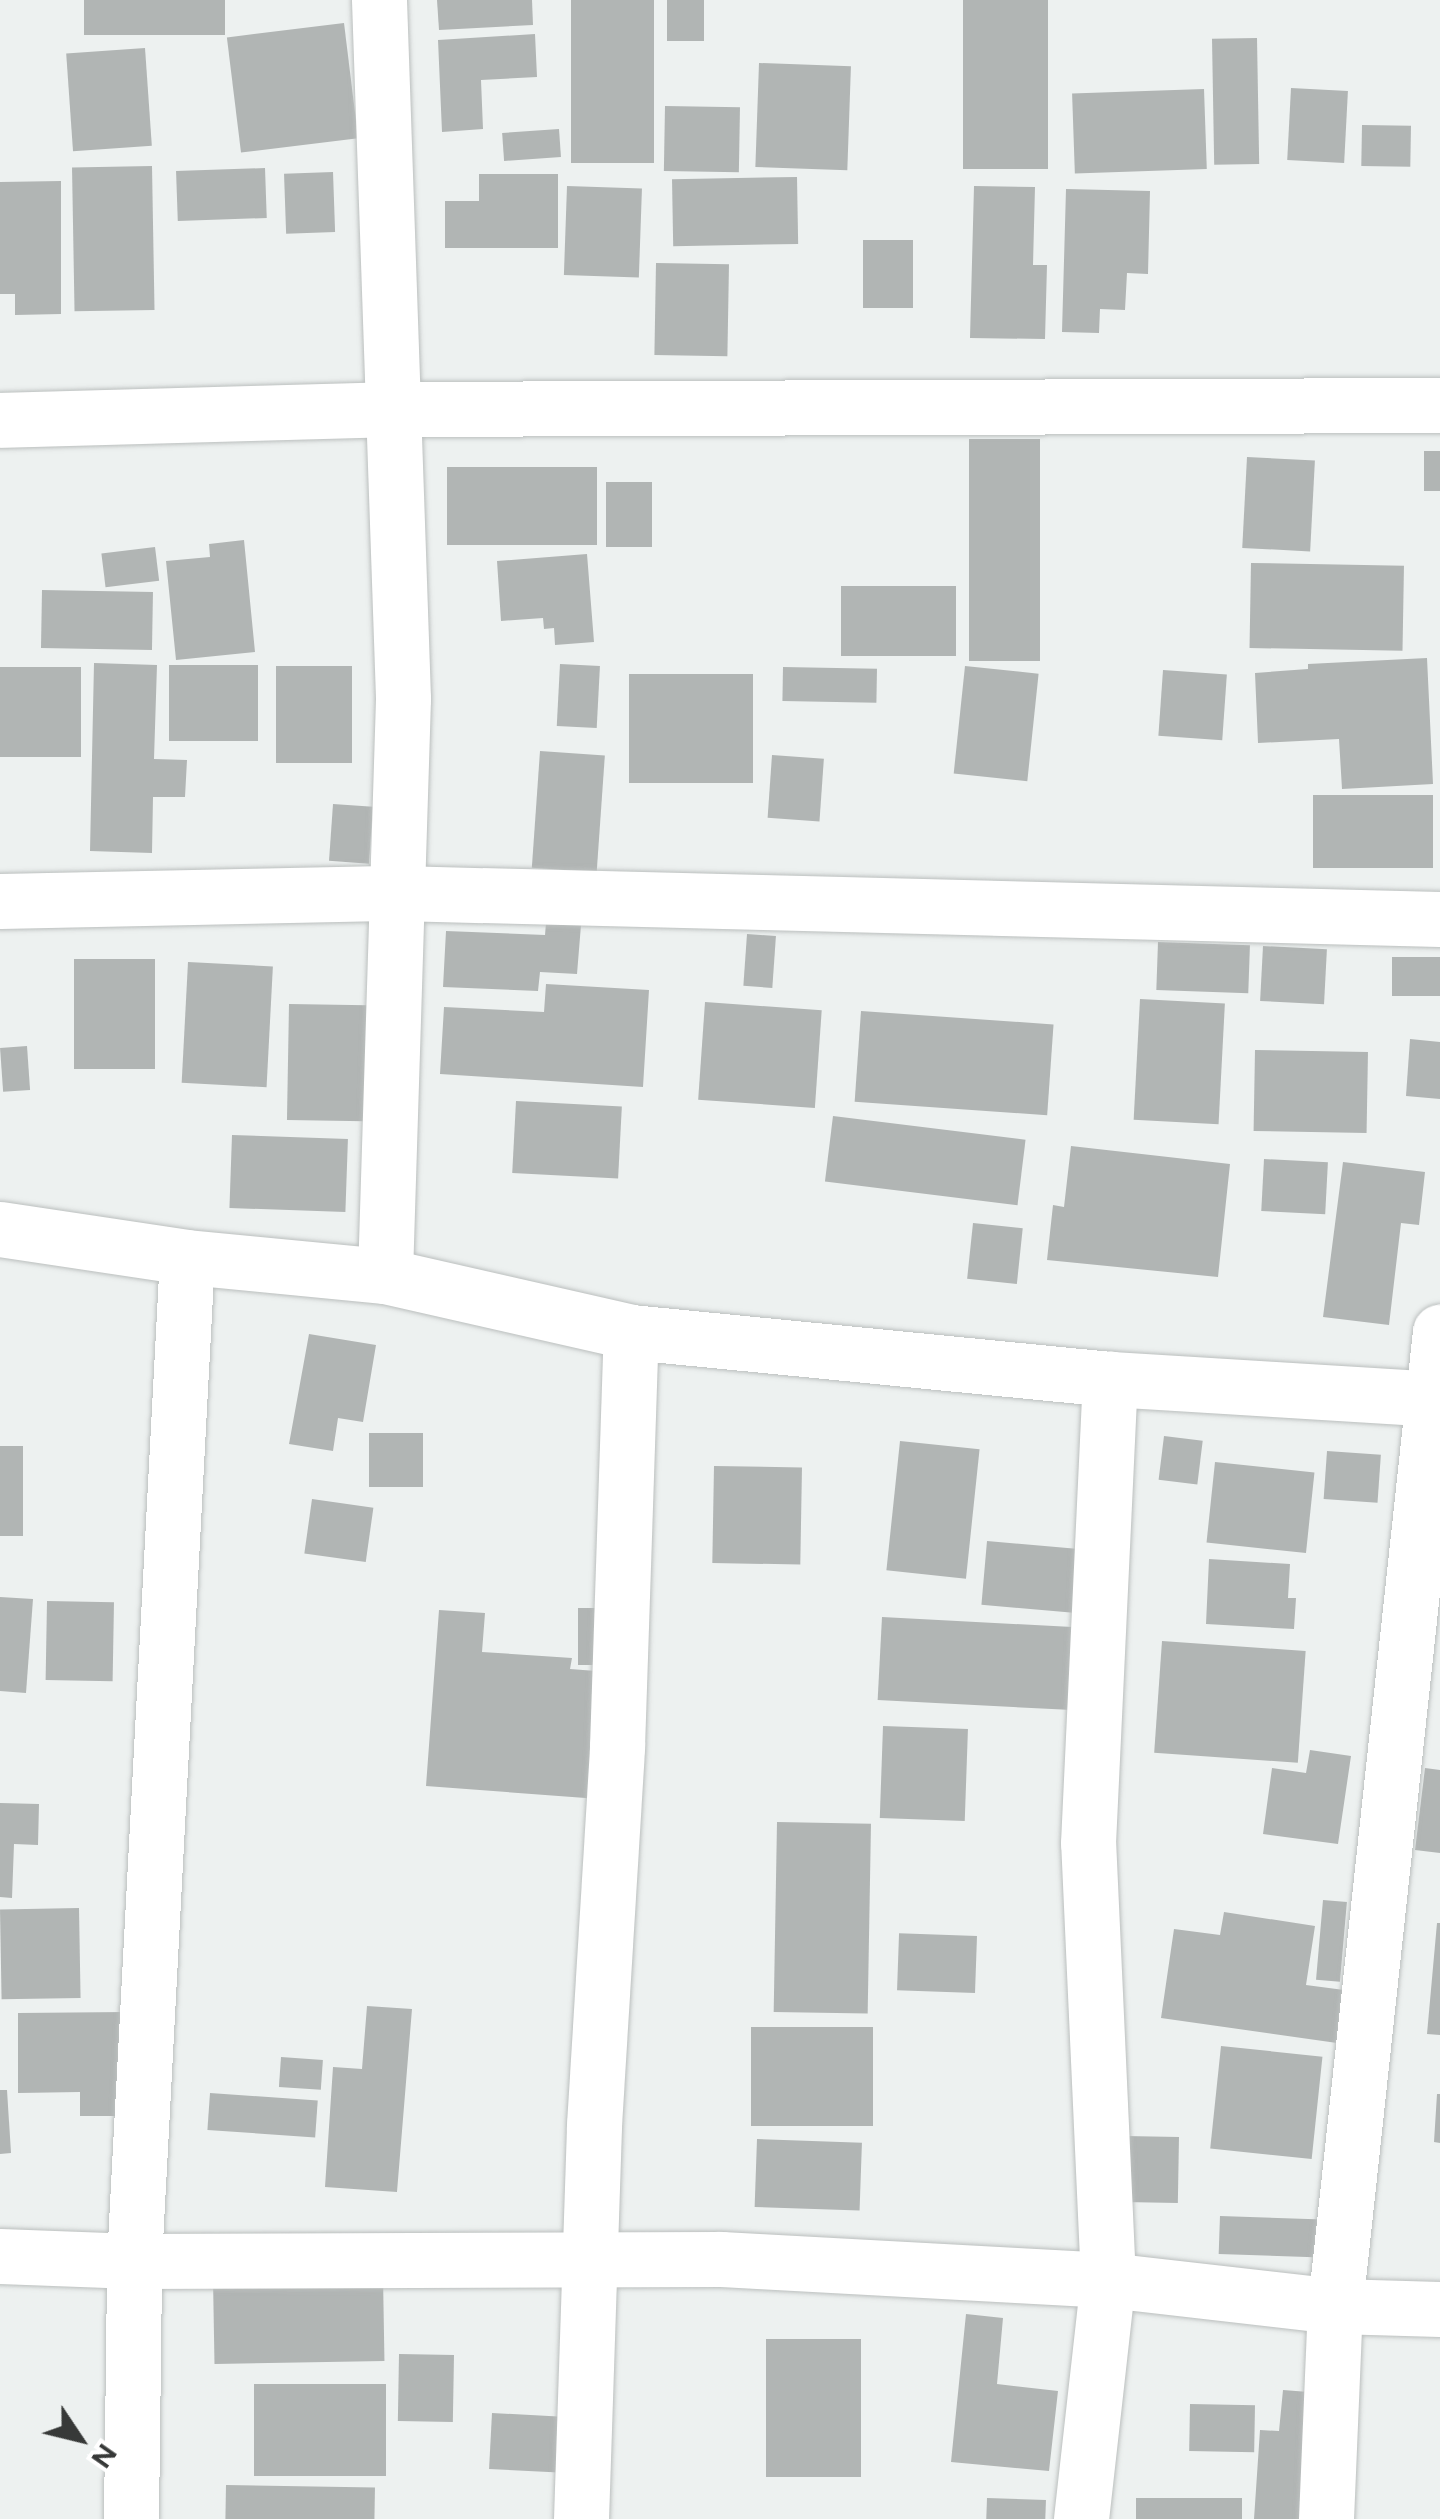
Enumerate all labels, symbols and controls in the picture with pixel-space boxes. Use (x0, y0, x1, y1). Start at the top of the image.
north arrow (30, 2389, 130, 2489)
text: N (84, 2438, 125, 2475)

